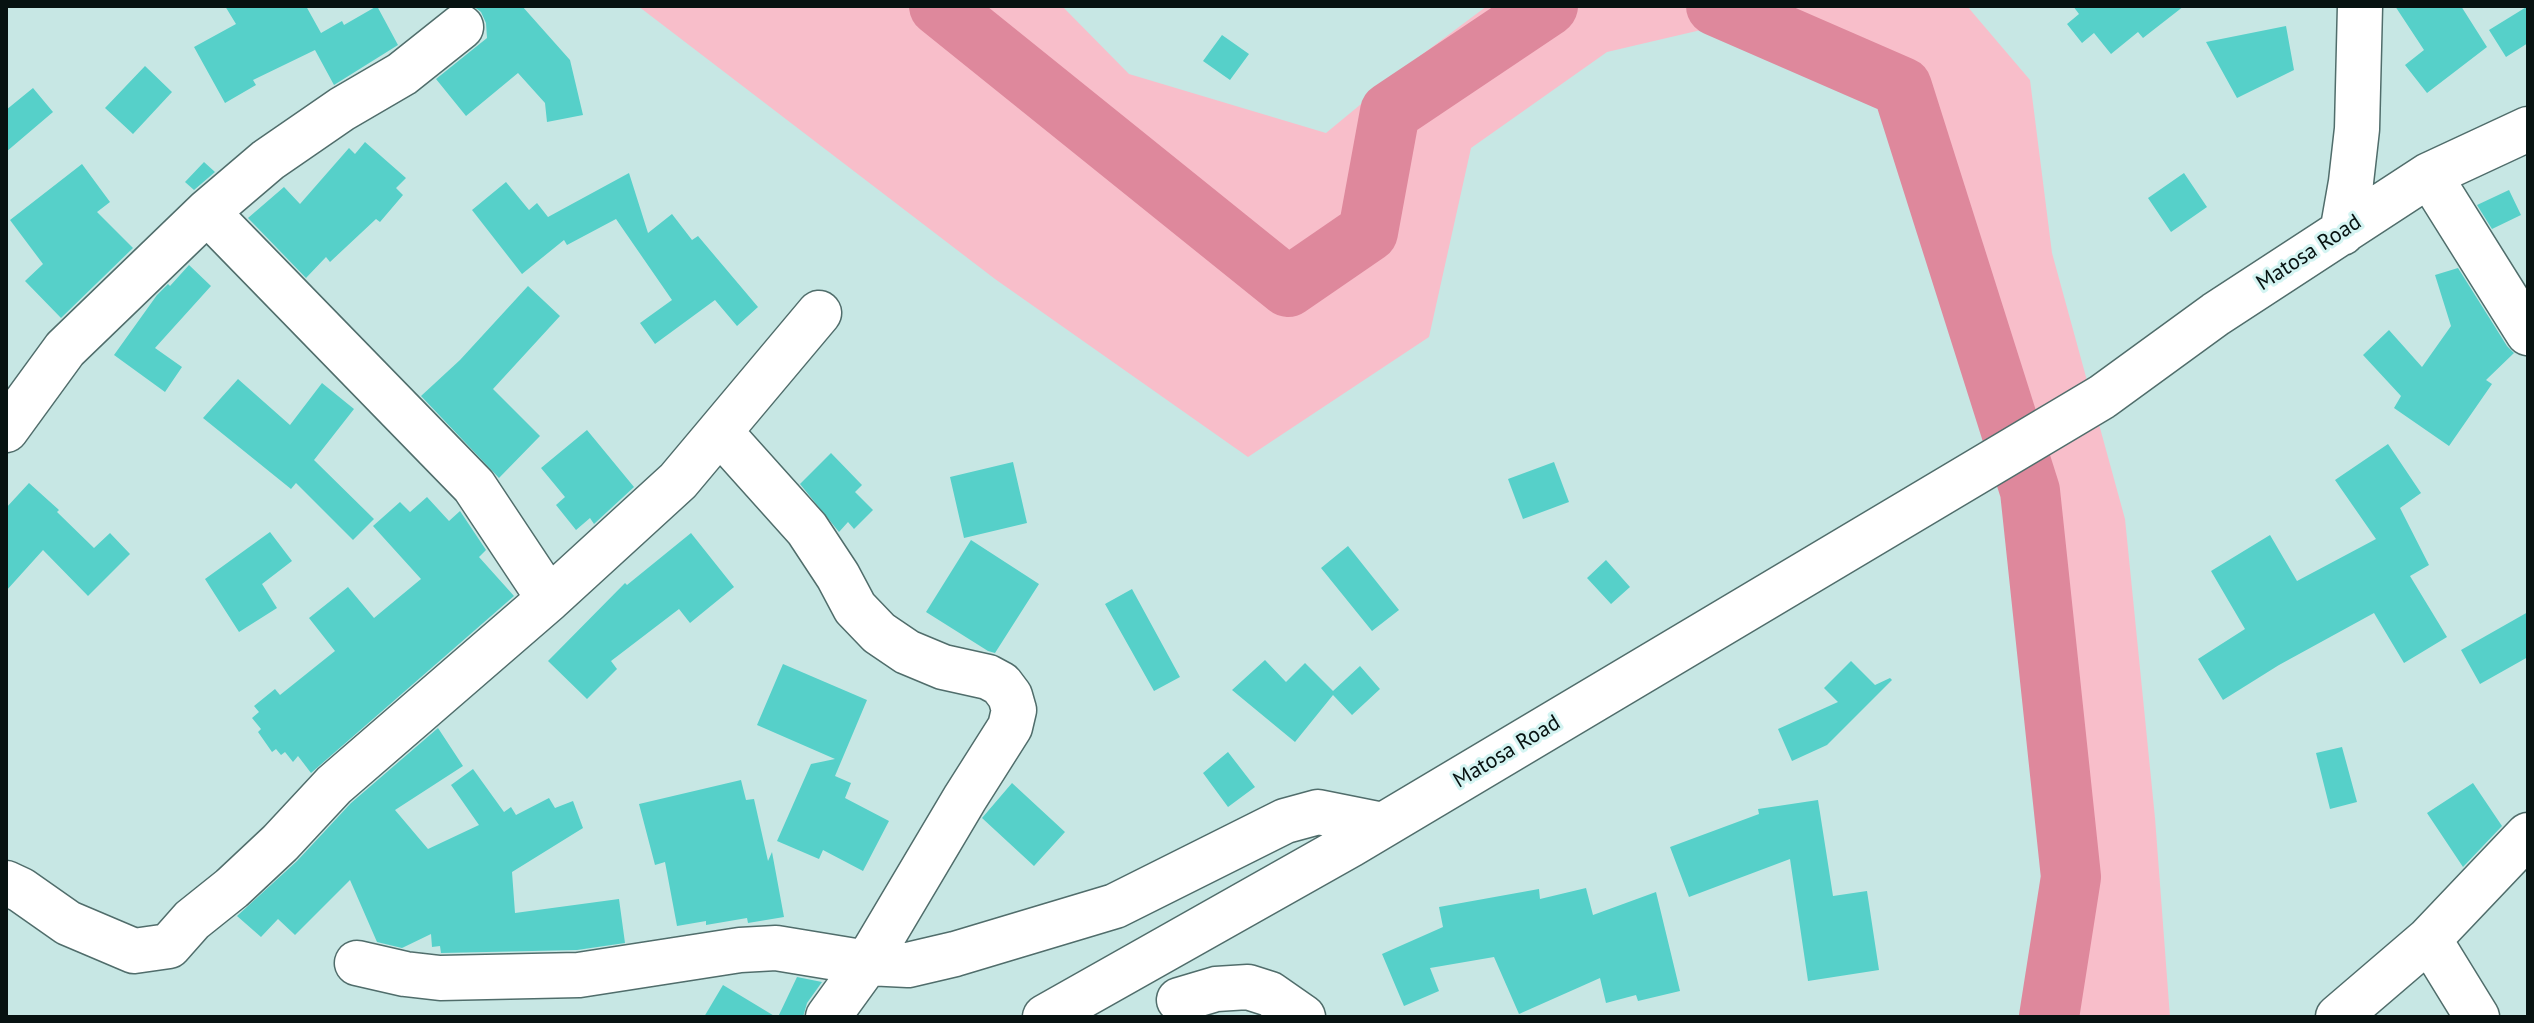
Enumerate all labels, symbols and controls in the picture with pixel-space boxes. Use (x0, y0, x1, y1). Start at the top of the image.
street label: Matosa Road (2252, 209, 2366, 297)
street label: Matosa Road (1449, 710, 1565, 794)

